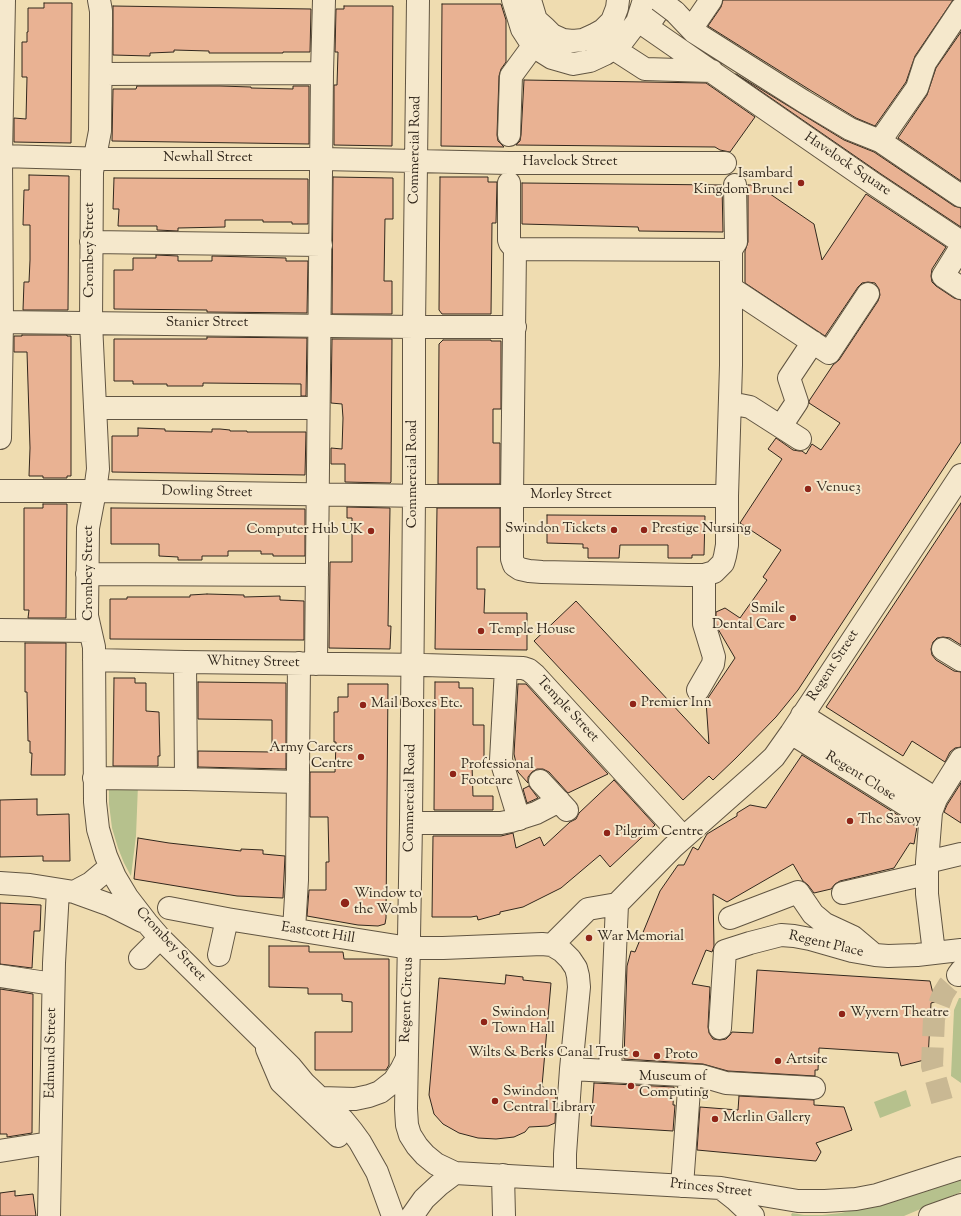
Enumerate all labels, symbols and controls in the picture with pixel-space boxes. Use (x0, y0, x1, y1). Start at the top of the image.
street label: Commercial Road (407, 96, 425, 204)
street label: Havelock Square (800, 130, 894, 200)
street label: Newhall Street (163, 151, 253, 167)
street label: Havelock Street (522, 155, 618, 171)
place label: Isambard Kingdom Brunel (693, 167, 793, 200)
marker: Isambard Kingdom Brunel (796, 178, 806, 188)
street label: Crombey Street (83, 202, 99, 298)
street label: Stanier Street (166, 316, 248, 332)
street label: Commercial Road (406, 420, 422, 528)
place label: Venue3 (816, 481, 861, 497)
street label: Dowling Street (162, 484, 252, 502)
marker: Venue3 (803, 484, 813, 494)
street label: Morley Street (530, 488, 612, 504)
place label: Swindon Tickets (505, 522, 606, 538)
place label: Prestige Nursing (652, 522, 751, 538)
place label: Computer Hub UK (246, 523, 363, 539)
street label: Crombey Street (82, 525, 98, 621)
marker: Swindon Tickets (609, 525, 619, 535)
marker: Prestige Nursing (639, 525, 649, 535)
marker: Computer Hub UK (366, 526, 376, 536)
place label: Smile Dental Care (712, 602, 785, 634)
marker: Smile Dental Care (788, 613, 798, 623)
place label: Temple House (489, 623, 575, 639)
marker: Temple House (476, 626, 486, 636)
street label: Regent Street (805, 627, 863, 705)
street label: Whitney Street (206, 654, 300, 672)
street label: Temple Street (532, 674, 602, 746)
place label: Premier Inn (641, 696, 712, 712)
place label: Mail Boxes Etc. (371, 697, 463, 713)
marker: Premier Inn (628, 699, 638, 709)
marker: Mail Boxes Etc. (358, 700, 368, 710)
place label: Army Careers Centre (269, 741, 353, 774)
street label: Commercial Road (402, 744, 420, 852)
street label: Regent Close (822, 749, 898, 805)
marker: Army Careers Centre (356, 752, 366, 762)
place label: Professional Footcare (461, 758, 534, 790)
marker: Professional Footcare (448, 769, 458, 779)
place label: The Savoy (858, 813, 921, 829)
marker: The Savoy (845, 816, 855, 826)
place label: Pilgrim Centre (615, 825, 703, 841)
marker: Pilgrim Centre (602, 828, 612, 838)
place label: Window to the Womb (354, 887, 422, 920)
marker: Window to the Womb (339, 897, 351, 909)
street label: Crombey Street (131, 904, 209, 986)
street label: Eastcott Hill (280, 920, 356, 948)
street label: Regent Place (787, 928, 865, 962)
place label: War Memorial (597, 930, 684, 946)
marker: War Memorial (584, 933, 594, 943)
street label: Regent Circus (398, 957, 418, 1043)
place label: Swindon Town Hall (492, 1006, 555, 1038)
place label: Wyvern Theatre (850, 1006, 949, 1022)
street label: Edmund Street (43, 1007, 61, 1099)
marker: Wyvern Theatre (837, 1009, 847, 1019)
marker: Swindon Town Hall (479, 1017, 489, 1027)
place label: Wilts & Berks Canal Trust (468, 1046, 628, 1062)
place label: Proto (665, 1048, 698, 1064)
marker: Wilts & Berks Canal Trust (631, 1049, 641, 1059)
marker: Proto (652, 1051, 662, 1061)
place label: Artsite (786, 1053, 828, 1069)
marker: Artsite (773, 1056, 783, 1066)
place label: Museum of Computing (639, 1070, 709, 1102)
marker: Museum of Computing (626, 1081, 636, 1091)
place label: Swindon Central Library (503, 1085, 596, 1118)
marker: Swindon Central Library (490, 1096, 500, 1106)
place label: Merlin Gallery (723, 1111, 811, 1127)
marker: Merlin Gallery (710, 1114, 720, 1124)
street label: Princes Street (669, 1176, 753, 1202)

